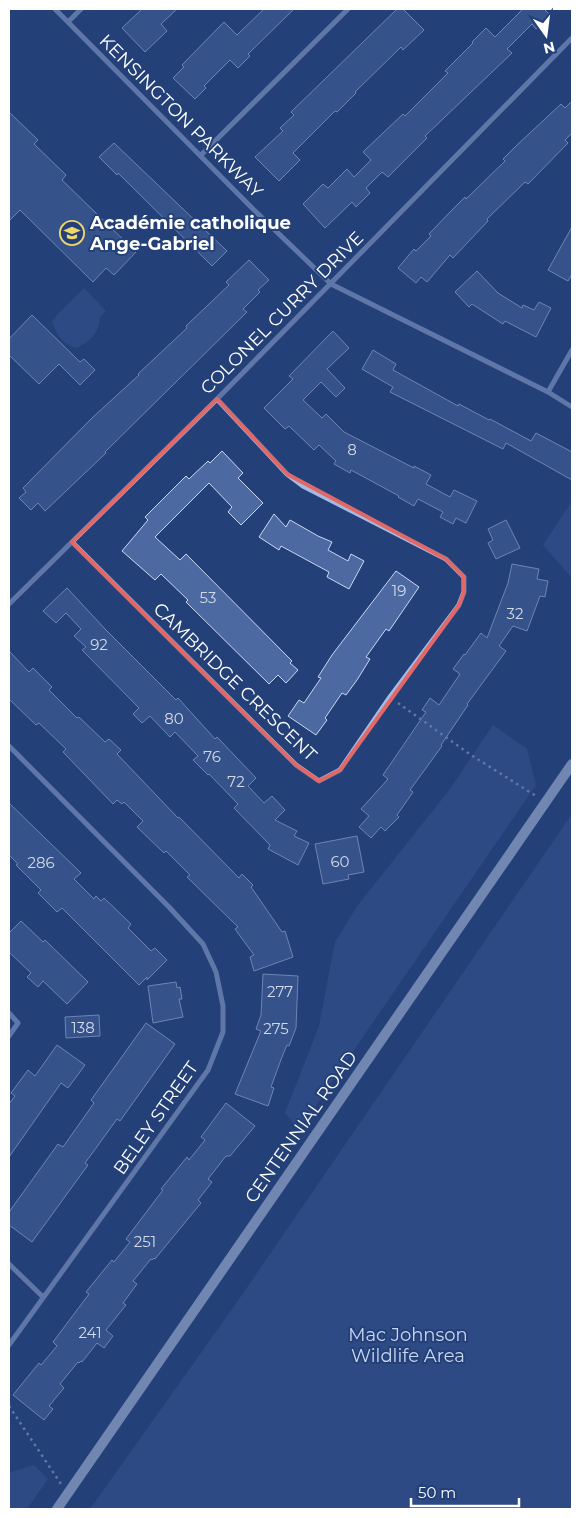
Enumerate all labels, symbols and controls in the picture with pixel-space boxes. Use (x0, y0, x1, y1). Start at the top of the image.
north arrow (521, 10, 571, 60)
street label: KENSINGTON PARKWAY (95, 30, 268, 203)
text: N (541, 38, 557, 58)
place label: Académie catholique Ange-Gabriel (89, 212, 291, 255)
school or university icon: Académie catholique Ange-Gabriel (59, 220, 85, 246)
street label: COLONEL CURRY DRIVE (196, 227, 368, 399)
house number: 8 (347, 440, 357, 459)
house number: 19 (392, 581, 406, 600)
house number: 53 (200, 588, 216, 607)
street label: CAMBRIDGE CRESCENT (149, 598, 322, 766)
house number: 32 (507, 604, 523, 623)
house number: 92 (90, 635, 108, 654)
house number: 80 (164, 709, 184, 728)
house number: 76 (203, 747, 221, 766)
house number: 72 (227, 772, 245, 791)
house number: 60 (330, 852, 350, 871)
house number: 286 (27, 853, 55, 872)
house number: 277 (267, 982, 293, 1001)
house number: 138 (71, 1018, 95, 1037)
house number: 275 (263, 1019, 289, 1038)
street label: CENTENNIAL ROAD (240, 1047, 362, 1207)
street label: BELEY STREET (109, 1057, 204, 1179)
house number: 251 (134, 1232, 156, 1251)
house number: 241 (78, 1323, 102, 1342)
park label: Mac Johnson Wildlife Area (348, 1324, 468, 1367)
scale bar (411, 1476, 518, 1508)
text: 50 m (418, 1483, 456, 1502)

